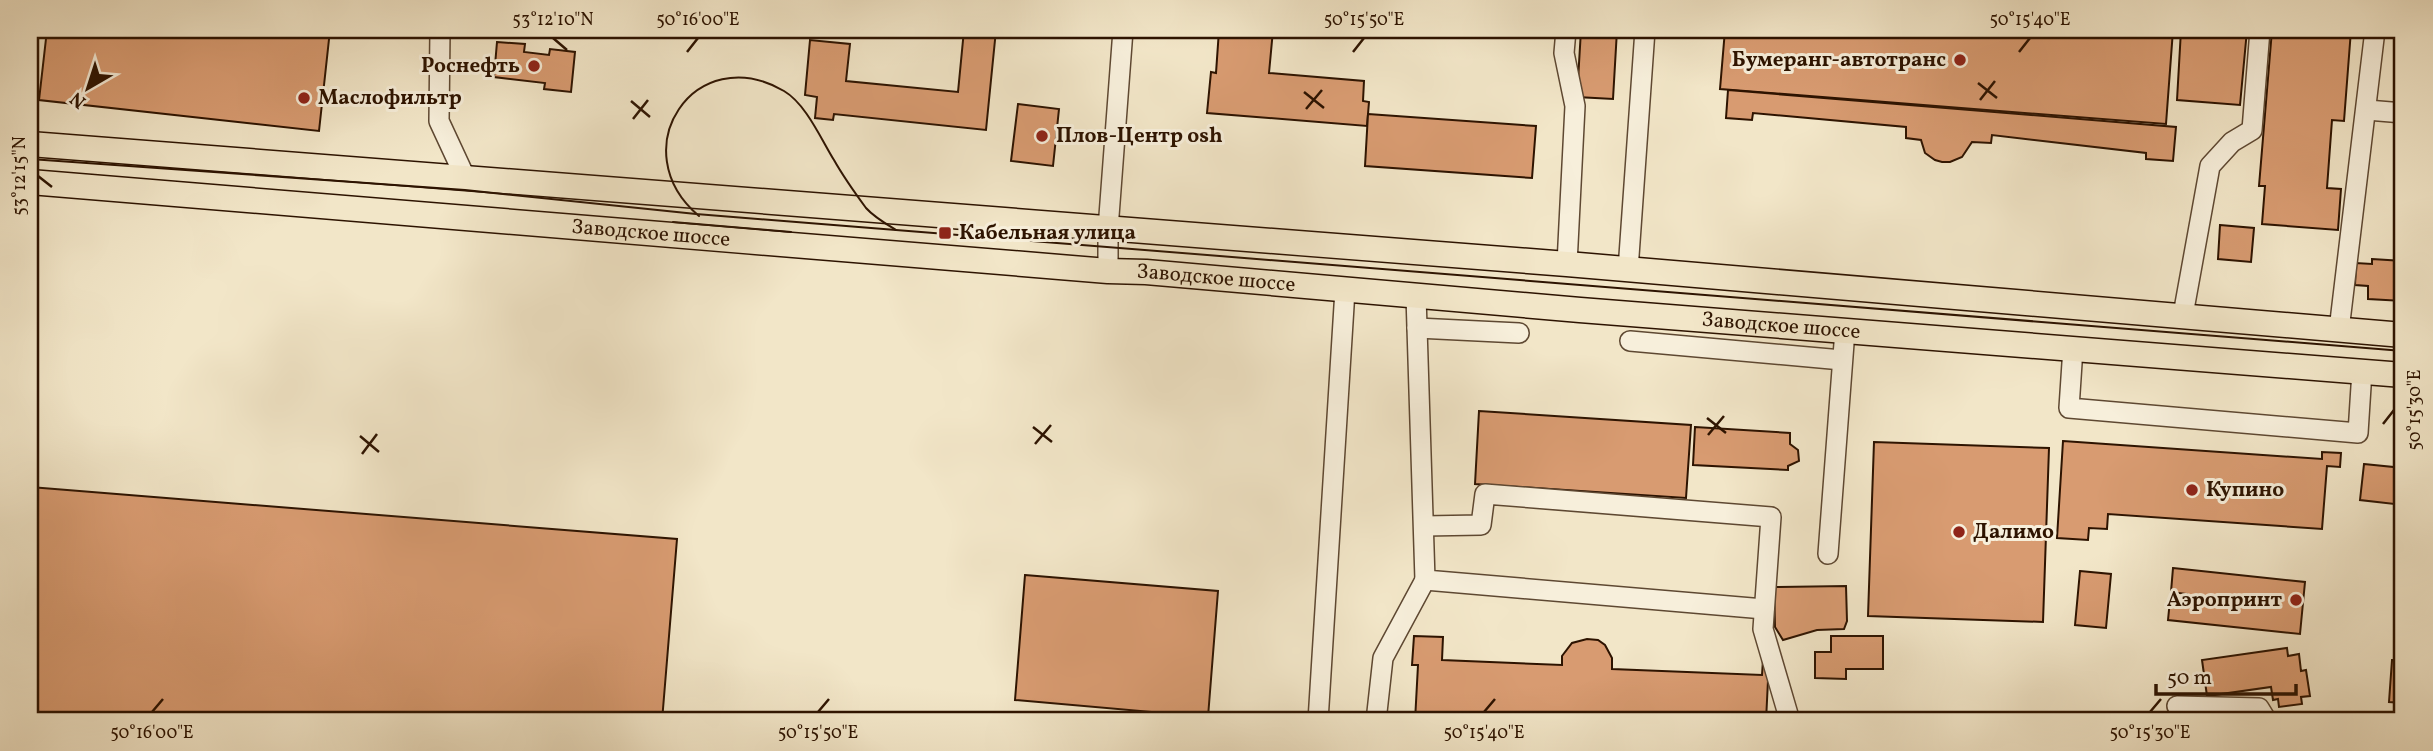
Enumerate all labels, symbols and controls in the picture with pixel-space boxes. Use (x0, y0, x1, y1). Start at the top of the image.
text: 53°12'10"N (512, 8, 594, 33)
text: 50°16'00"E (656, 8, 740, 33)
text: 50°15'50"E (1324, 8, 1404, 33)
text: 50°15'40"E (1989, 8, 2071, 33)
place label: Бумеранг-автотранс (1732, 46, 1946, 75)
north arrow (52, 52, 122, 122)
place label: Роснефть (421, 52, 520, 81)
marker: Бумеранг-автотранс (1952, 52, 1968, 68)
marker: Роснефть (526, 58, 542, 74)
place label: Маслофильтр (318, 84, 462, 113)
text: N (65, 85, 92, 114)
marker: Маслофильтр (296, 90, 312, 106)
place label: Плов-Центр osh (1056, 122, 1223, 151)
marker: Плов-Центр osh (1034, 128, 1050, 144)
text: 53°12'15"N (8, 136, 33, 216)
street label: Заводское шоссе (570, 212, 731, 254)
place label: Кабельная улица (959, 219, 1136, 248)
marker: Кабельная улица (937, 225, 953, 241)
street label: Заводское шоссе (1136, 257, 1297, 300)
street label: Заводское шоссе (1701, 305, 1862, 347)
text: 50°15'30"E (2403, 369, 2428, 451)
place label: Купино (2206, 476, 2284, 505)
marker: Купино (2184, 482, 2200, 498)
place label: Далимо (1973, 518, 2054, 547)
marker: Далимо (1951, 524, 1967, 540)
place label: Аэропринт (2167, 586, 2282, 615)
marker: Аэропринт (2288, 592, 2304, 608)
scale bar (2156, 653, 2296, 697)
text: 50 m (2167, 664, 2212, 693)
text: 50°16'00"E (110, 721, 194, 746)
text: 50°15'50"E (778, 721, 858, 746)
text: 50°15'40"E (1443, 721, 1525, 746)
text: 50°15'30"E (2109, 721, 2191, 746)

